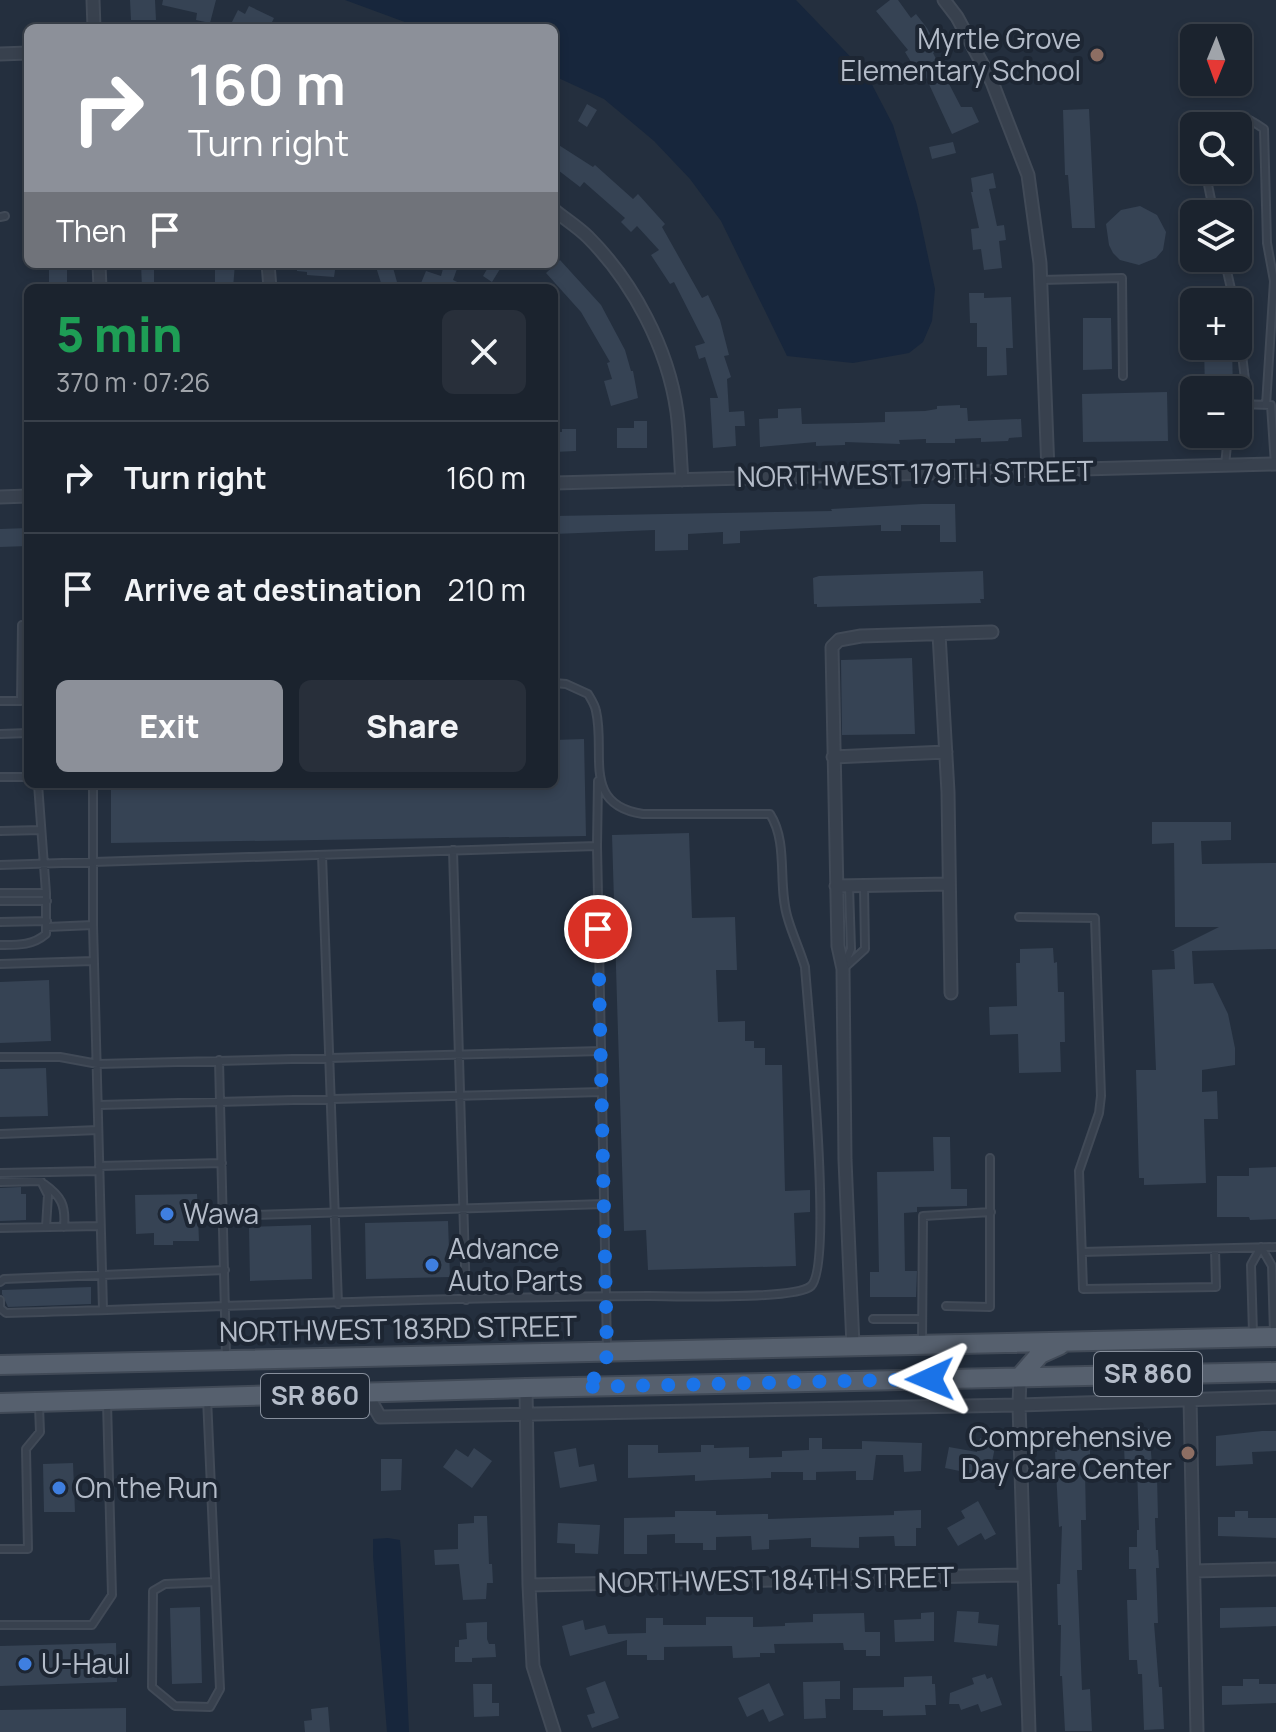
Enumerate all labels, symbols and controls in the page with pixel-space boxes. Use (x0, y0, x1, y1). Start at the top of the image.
place label: Myrtle Grove Elementary School (840, 19, 1081, 89)
north arrow (1180, 24, 1252, 96)
map controls (1180, 24, 1252, 448)
text: 160 m (188, 45, 346, 122)
marker: Myrtle Grove Elementary School (1088, 46, 1106, 64)
icon: right (56, 56, 160, 160)
button: search (1180, 112, 1252, 184)
text: Turn right (188, 118, 349, 167)
button: layers (1180, 200, 1252, 272)
icon: arrive (143, 208, 187, 252)
text: Then (56, 210, 127, 251)
button: + (1180, 288, 1252, 360)
text: 5 min (56, 301, 183, 366)
button: close (442, 310, 526, 394)
text: 370 m · 07:26 (56, 364, 210, 400)
button: − (1180, 376, 1252, 448)
street label: NORTHWEST 179TH STREET (736, 451, 1094, 495)
icon: right (56, 455, 100, 499)
text: Turn right (124, 457, 267, 498)
text: 160 m (446, 457, 526, 498)
icon: arrive (56, 567, 100, 611)
text: Arrive at destination (124, 569, 422, 610)
text: 210 m (447, 569, 526, 610)
button: Exit (56, 680, 283, 772)
button: Share (299, 680, 526, 772)
pin (564, 895, 632, 963)
icon: arrive (576, 907, 620, 951)
place label: Wawa (183, 1194, 259, 1232)
marker: Wawa (158, 1205, 176, 1223)
place label: Advance Auto Parts (448, 1229, 583, 1299)
marker: Advance Auto Parts (423, 1256, 441, 1274)
street label: NORTHWEST 183RD STREET (219, 1306, 578, 1350)
position arrow (888, 1337, 972, 1421)
road number: SR 860 (1094, 1352, 1202, 1396)
road number: SR 860 (261, 1374, 369, 1418)
place label: Comprehensive Day Care Center (961, 1417, 1172, 1487)
marker: Comprehensive Day Care Center (1179, 1444, 1197, 1462)
place label: On the Run (75, 1468, 218, 1506)
marker: On the Run (50, 1479, 68, 1497)
street label: NORTHWEST 184TH STREET (597, 1557, 955, 1601)
place label: U-Haul (41, 1644, 130, 1682)
marker: U-Haul (16, 1655, 34, 1673)

